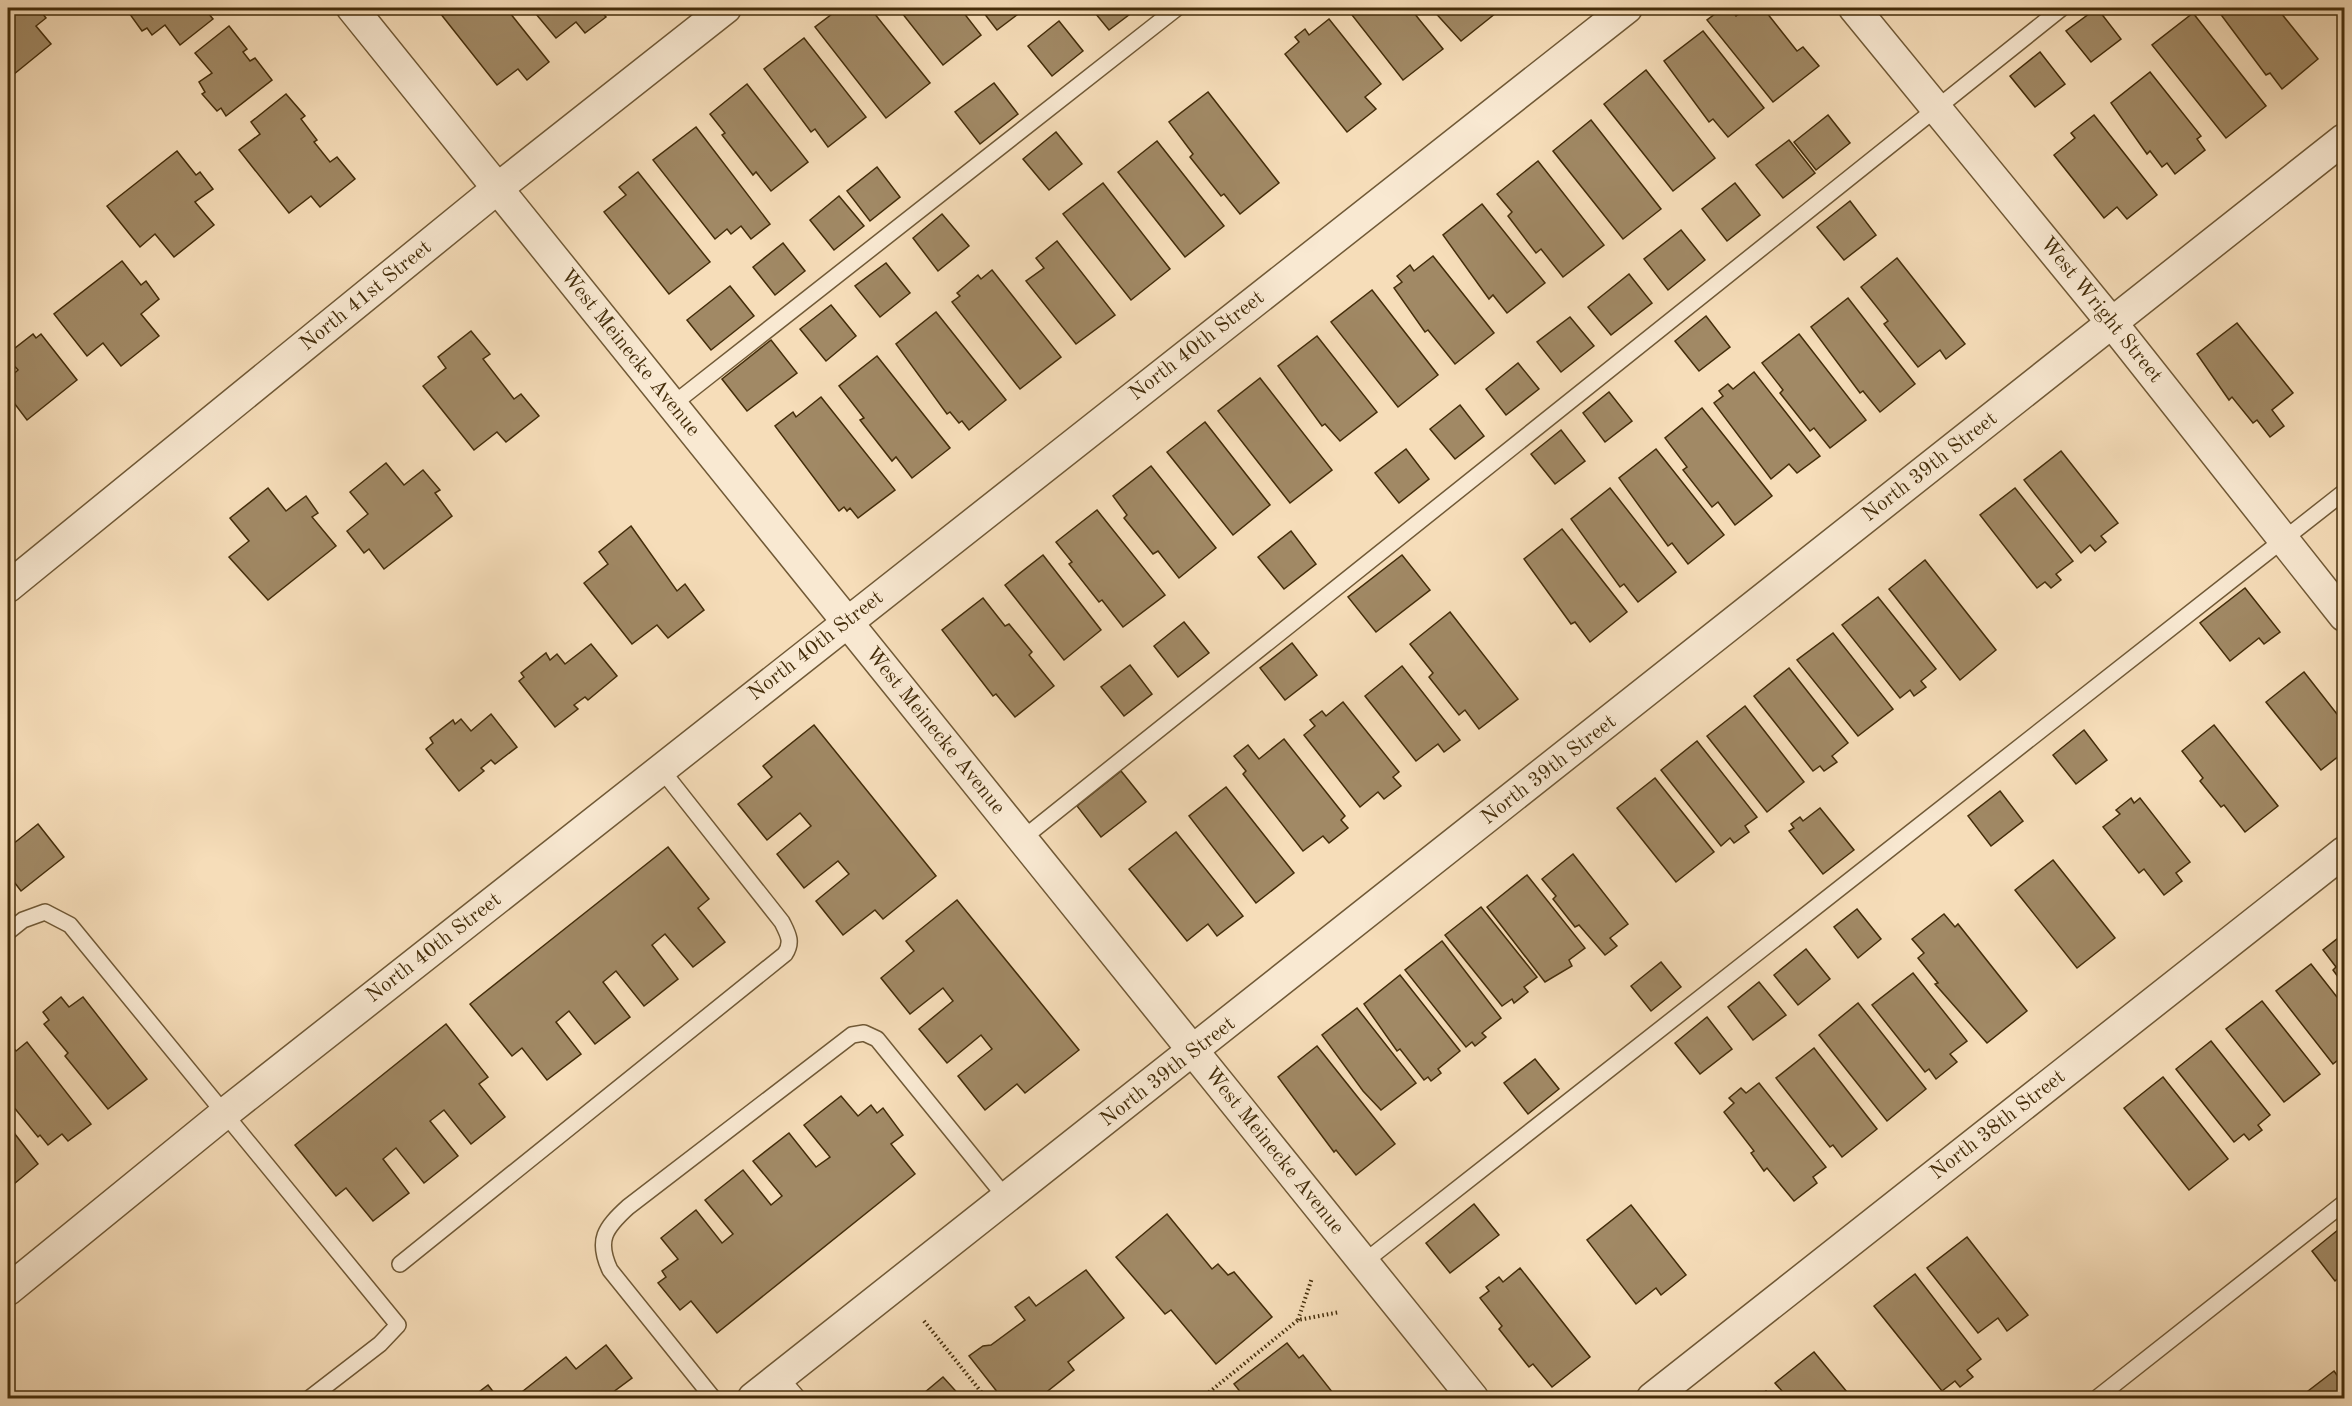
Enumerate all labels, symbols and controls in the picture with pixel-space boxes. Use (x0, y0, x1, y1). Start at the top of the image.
street label: West Wright Street (2036, 233, 2166, 387)
street label: North 41st Street (296, 237, 436, 355)
street label: West Meinecke Avenue (556, 265, 704, 441)
street label: North 40th Street (1126, 287, 1268, 405)
street label: North 39th Street (1859, 408, 2001, 526)
street label: North 40th Street (745, 587, 887, 705)
street label: West Meinecke Avenue (861, 643, 1009, 819)
street label: North 39th Street (1478, 711, 1620, 829)
street label: North 40th Street (363, 889, 505, 1007)
street label: North 39th Street (1097, 1013, 1239, 1131)
street label: West Meinecke Avenue (1200, 1063, 1348, 1239)
street label: North 38th Street (1927, 1066, 2069, 1184)

